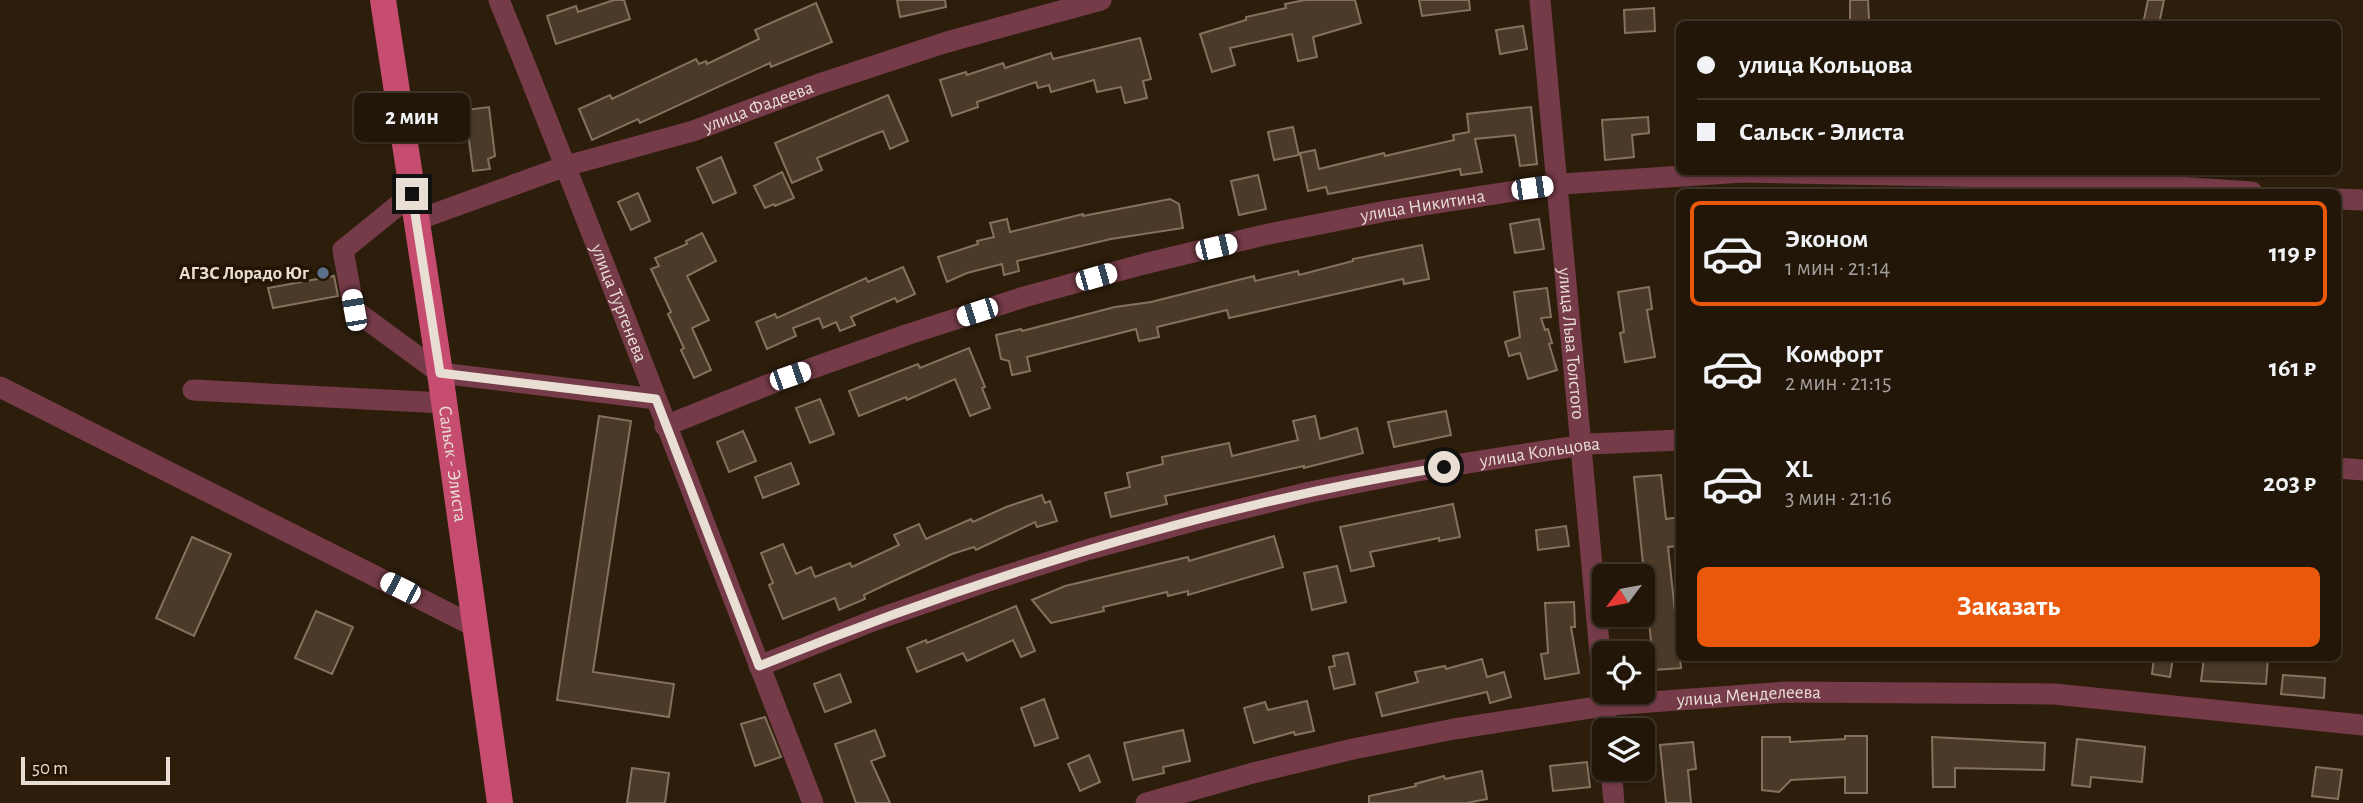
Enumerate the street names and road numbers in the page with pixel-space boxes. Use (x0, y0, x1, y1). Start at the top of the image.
street label: улица Фадеева (700, 77, 816, 136)
street label: улица Никитина (1358, 186, 1487, 225)
street label: улица Тургенева (587, 240, 651, 365)
street label: улица Льва Толстого (1555, 266, 1588, 420)
street label: Сальск - Элиста (435, 404, 470, 523)
street label: улица Кольцова (1477, 434, 1601, 471)
street label: улица Менделеева (1675, 683, 1821, 710)

